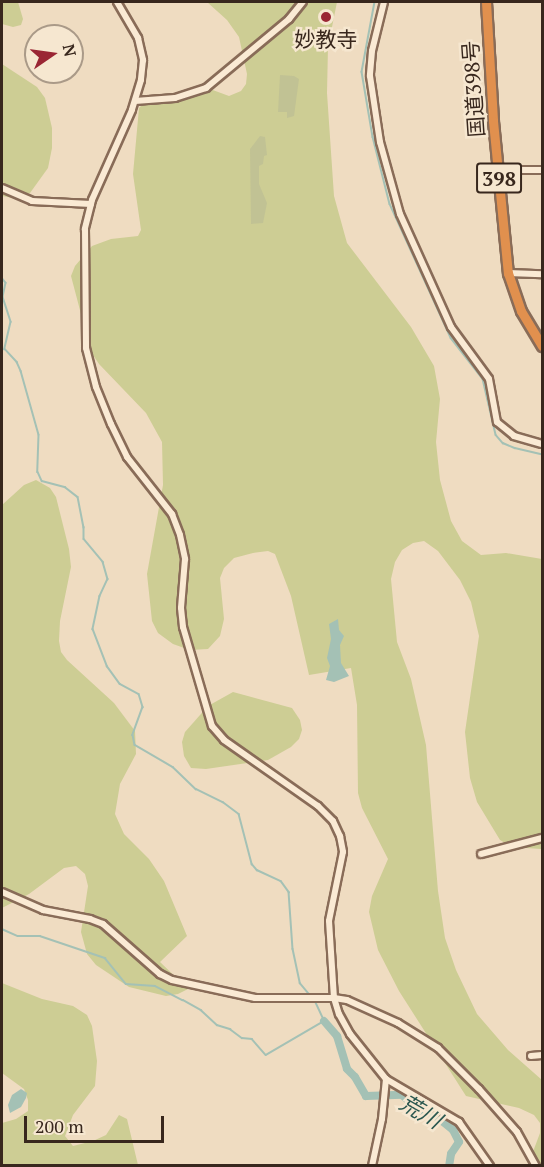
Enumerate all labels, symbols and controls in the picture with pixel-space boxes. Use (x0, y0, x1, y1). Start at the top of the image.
marker: 妙教寺 (319, 10, 333, 24)
north arrow (24, 24, 84, 84)
place label: 妙教寺 (295, 26, 357, 52)
street label: 国道398号 (457, 40, 489, 138)
text: N (58, 42, 82, 59)
road number: 398 (475, 161, 523, 195)
water label: 荒川 (395, 1089, 447, 1133)
scale bar (27, 1104, 166, 1142)
text: 200 m (35, 1114, 84, 1138)

